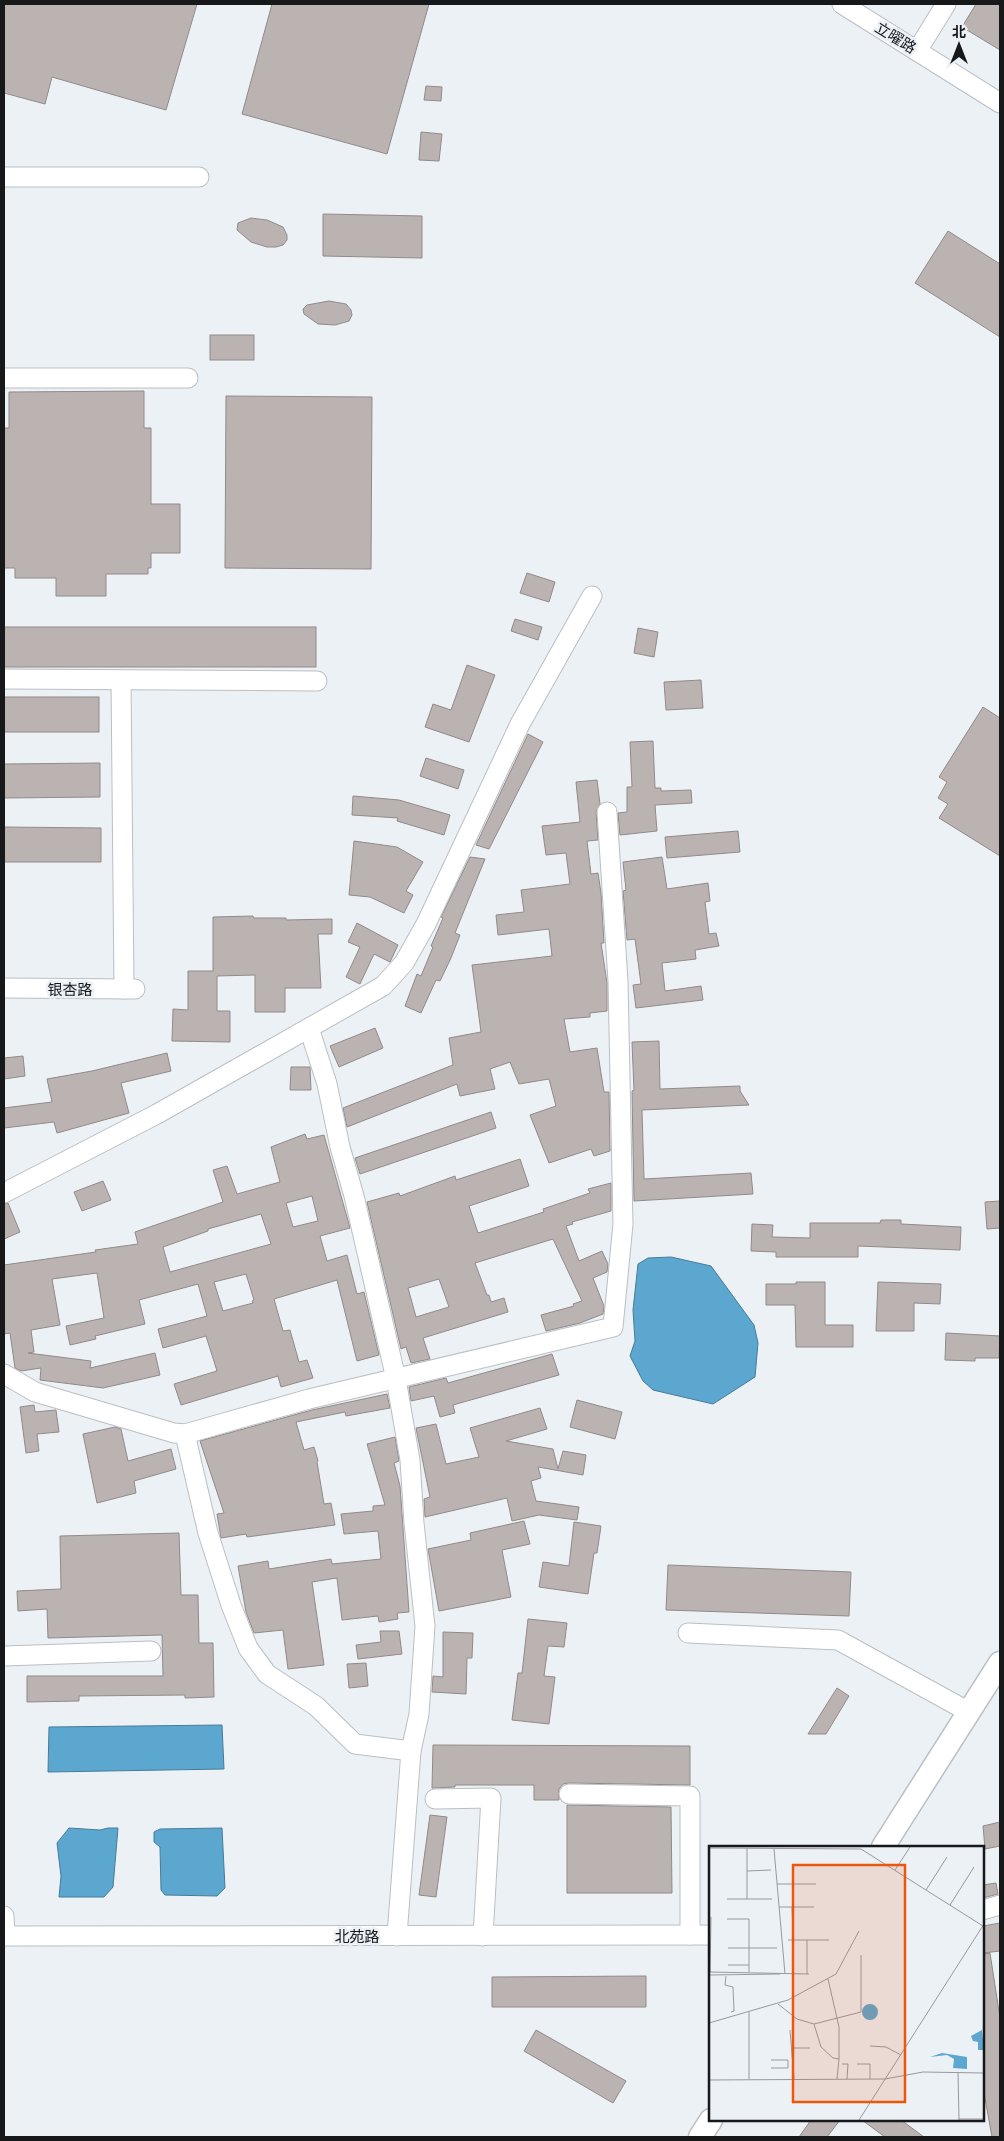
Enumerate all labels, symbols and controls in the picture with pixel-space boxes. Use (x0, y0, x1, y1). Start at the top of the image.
street label: 立曜路 (872, 17, 920, 57)
north arrow (934, 20, 984, 70)
text: 北 (952, 23, 966, 40)
street label: 银杏路 (47, 980, 93, 998)
inset map (709, 1846, 984, 2121)
street label: 北苑路 (334, 1927, 380, 1945)

